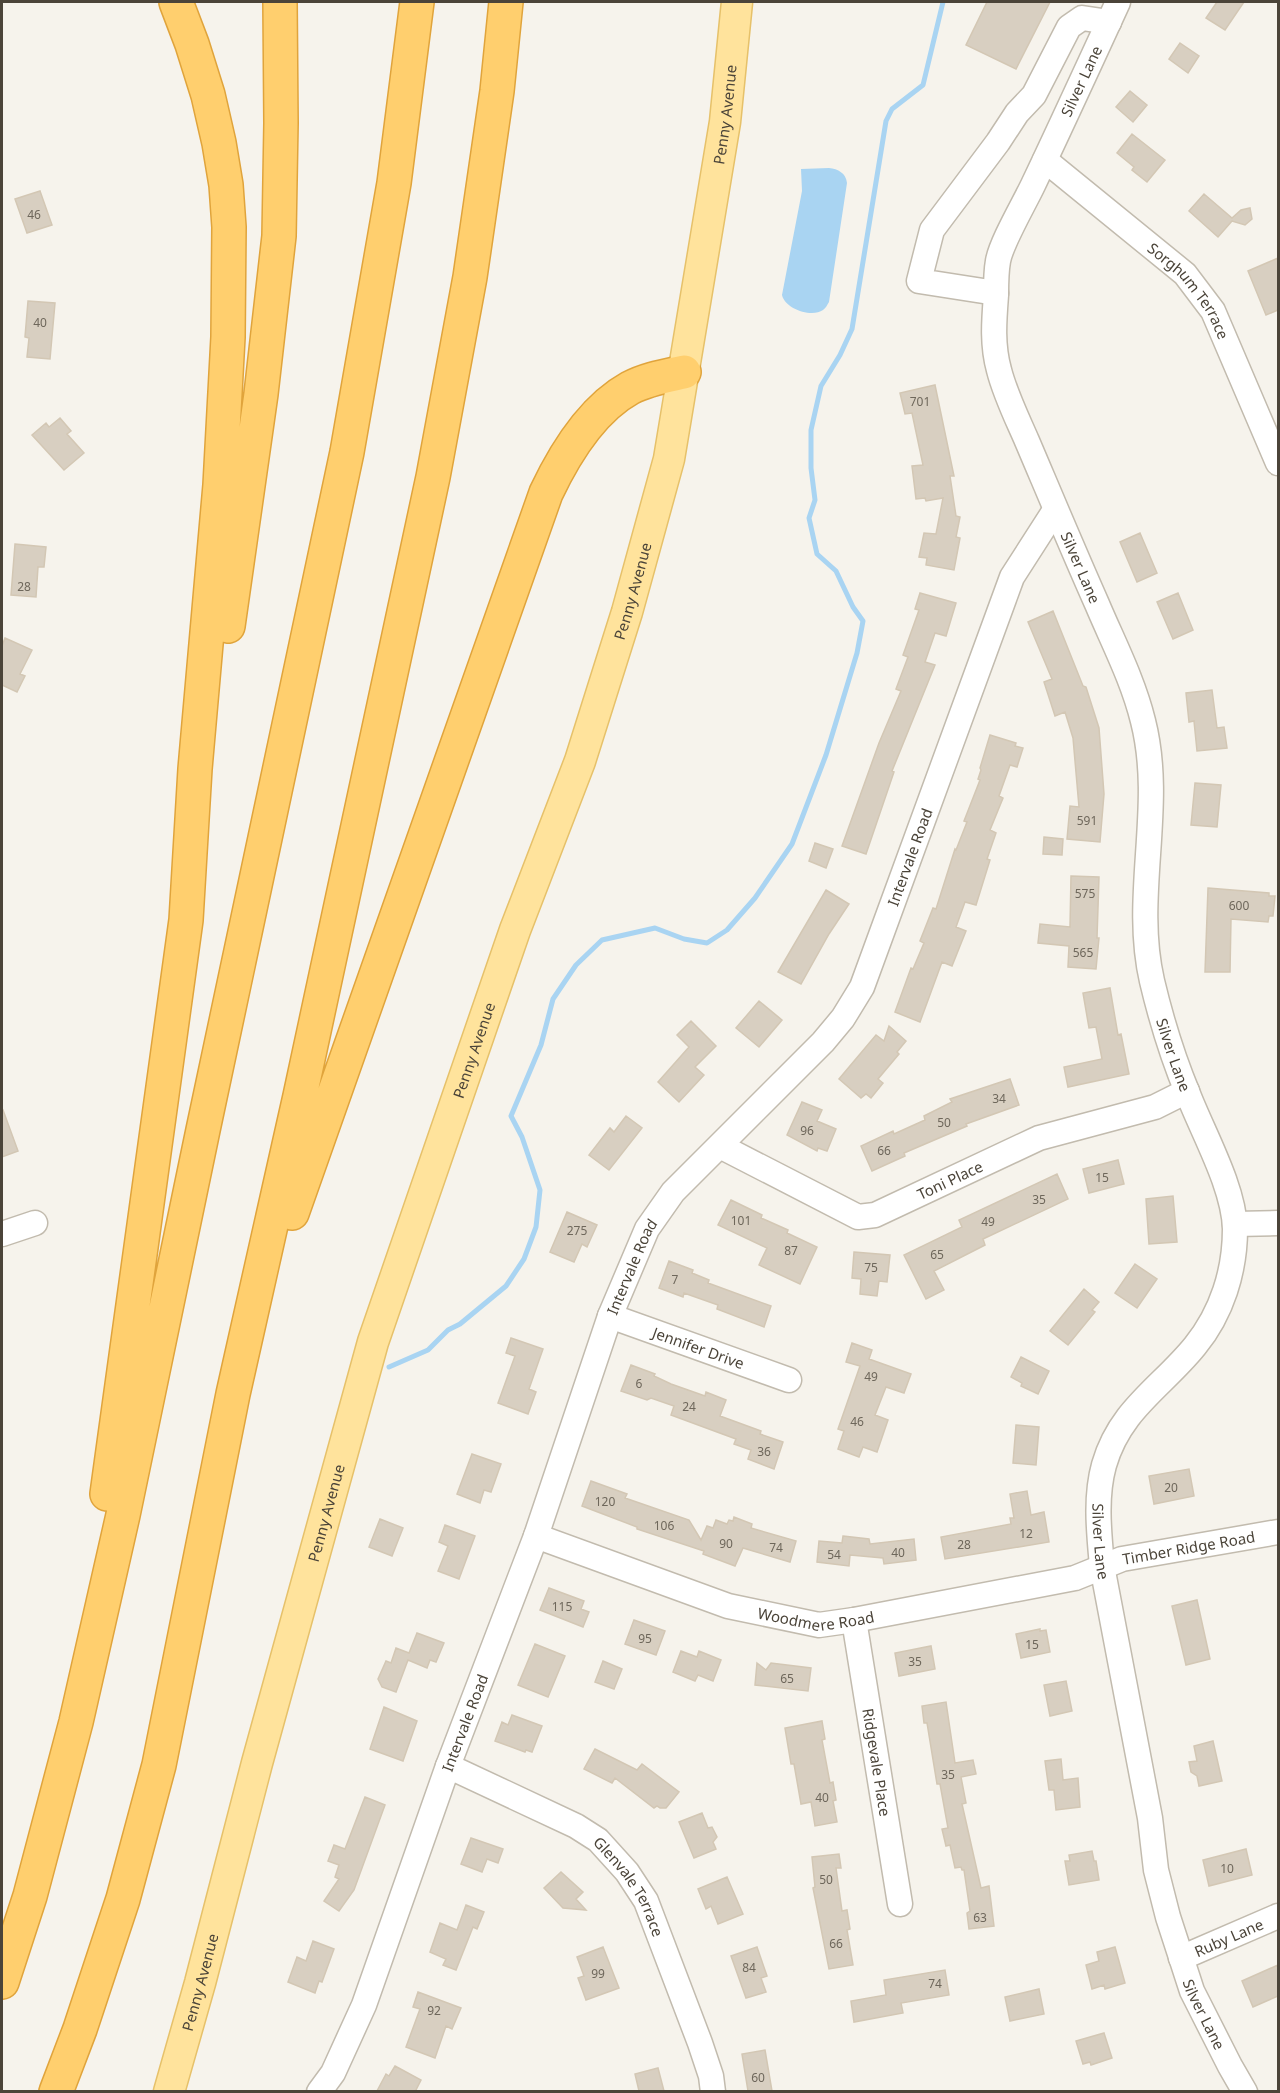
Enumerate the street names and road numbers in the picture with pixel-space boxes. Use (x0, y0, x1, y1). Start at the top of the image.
street label: Silver Lane (1056, 42, 1106, 120)
street label: Penny Avenue (708, 64, 741, 166)
street label: Sorghum Terrace (1144, 238, 1234, 342)
street label: Silver Lane (1057, 528, 1105, 606)
street label: Penny Avenue (609, 540, 656, 642)
street label: Intervale Road (883, 805, 937, 909)
street label: Penny Avenue (448, 999, 499, 1101)
street label: Silver Lane (1152, 1016, 1196, 1094)
street label: Toni Place (914, 1156, 986, 1204)
street label: Intervale Road (602, 1214, 661, 1318)
street label: Jennifer Drive (648, 1321, 747, 1373)
street label: Penny Avenue (303, 1462, 349, 1564)
street label: Silver Lane (1088, 1503, 1114, 1581)
street label: Timber Ridge Road (1121, 1526, 1257, 1569)
street label: Woodmere Road (756, 1602, 876, 1635)
street label: Intervale Road (437, 1671, 492, 1774)
street label: Ridgevale Place (858, 1707, 896, 1818)
street label: Glenvale Terrace (589, 1832, 669, 1939)
street label: Ruby Lane (1191, 1914, 1266, 1961)
street label: Penny Avenue (177, 1931, 222, 2033)
street label: Silver Lane (1179, 1976, 1230, 2053)

